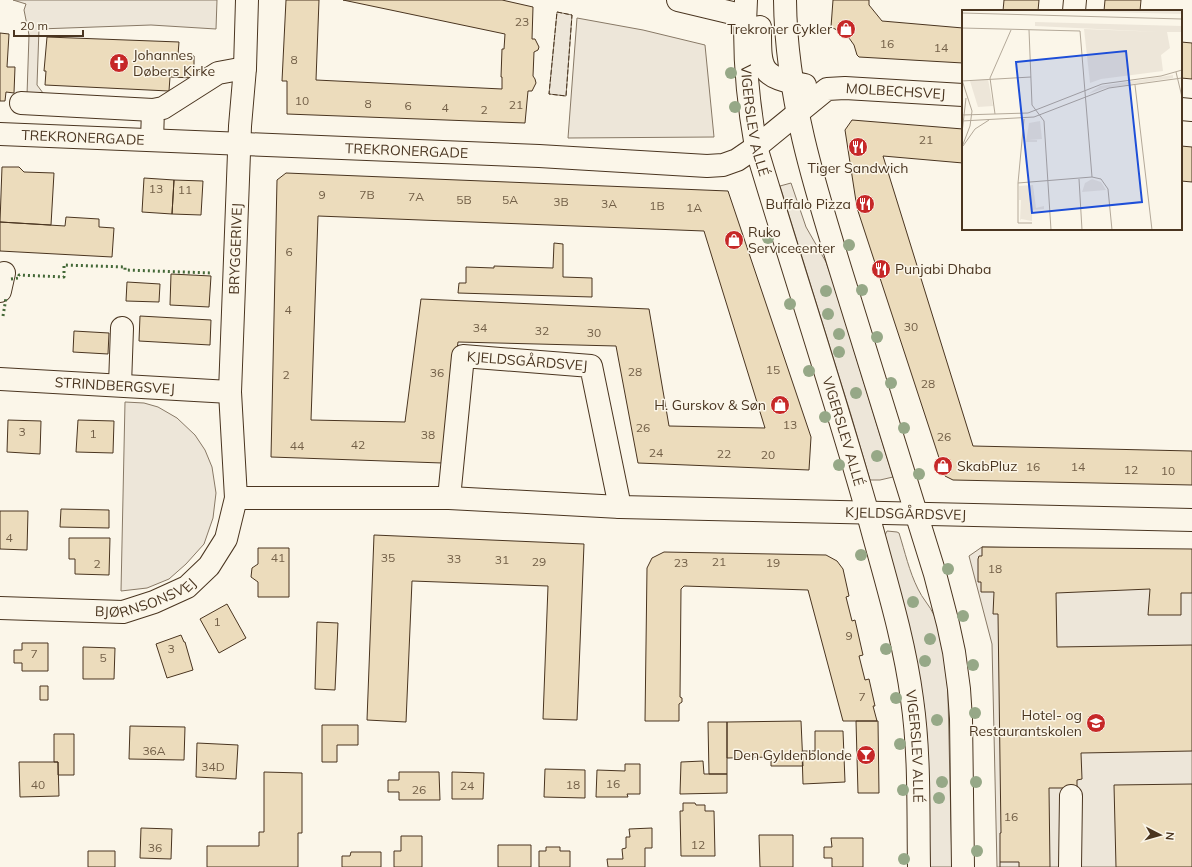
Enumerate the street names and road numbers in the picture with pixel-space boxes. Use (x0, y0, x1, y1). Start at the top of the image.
street label: VIGERSLEV ALLÉ (737, 64, 773, 178)
street label: MOLBECHSVEJ (845, 79, 946, 103)
street label: TREKRONERGADE (21, 126, 145, 149)
street label: TREKRONERGADE (345, 139, 469, 162)
street label: BRYGGERIVEJ (225, 202, 246, 295)
street label: KJELDSGÅRDSVEJ (466, 347, 588, 375)
street label: STRINDBERGSVEJ (54, 373, 175, 398)
street label: VIGERSLEV ALLÉ (818, 374, 868, 488)
street label: KJELDSGÅRDSVEJ (845, 503, 966, 524)
street label: BJØRNSONSVEJ (95, 574, 200, 622)
street label: VIGERSLEV ALLÉ (902, 688, 927, 803)

